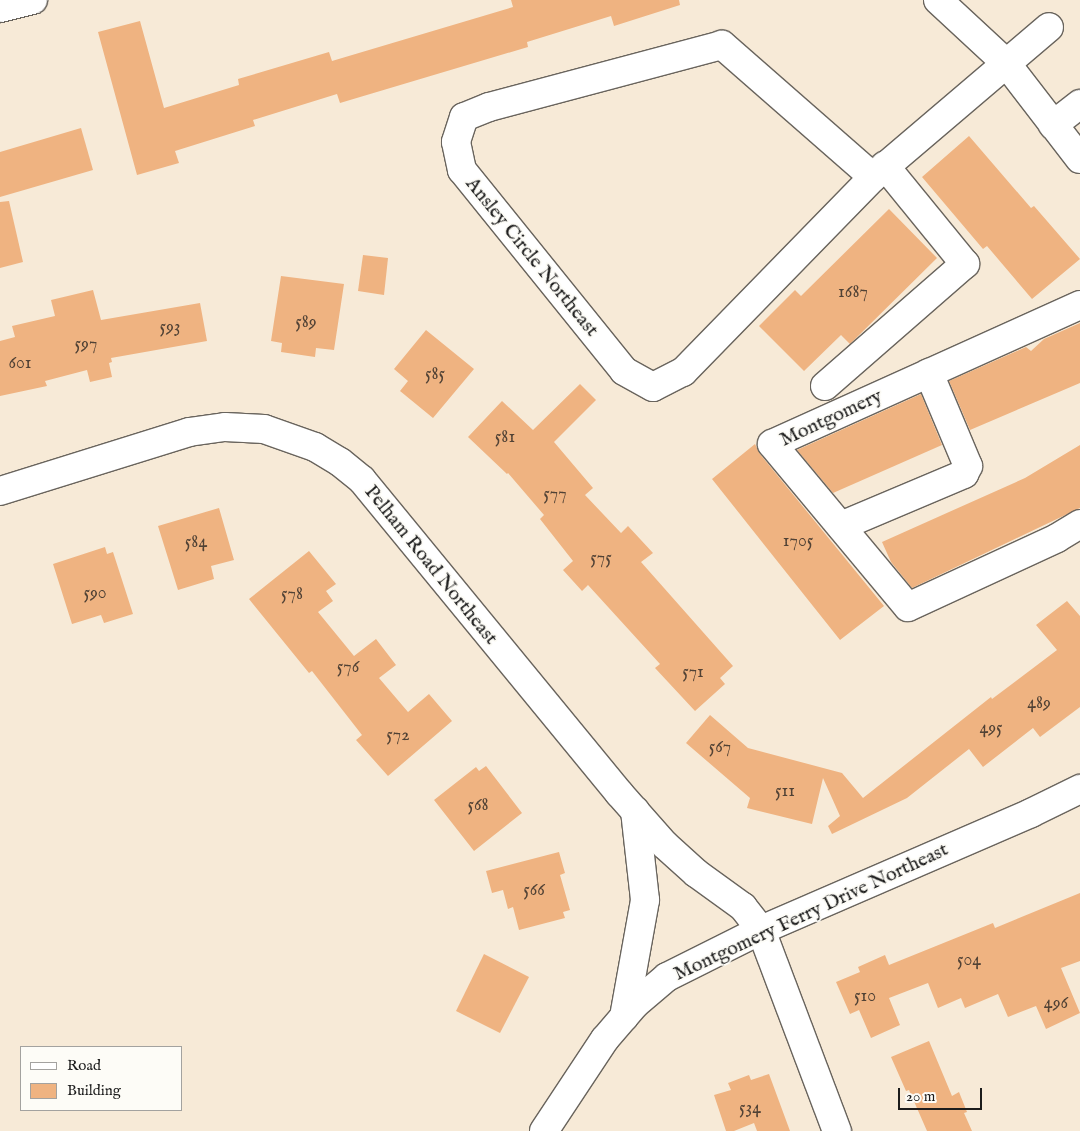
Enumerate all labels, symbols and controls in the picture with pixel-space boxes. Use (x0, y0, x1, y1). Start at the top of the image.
street label: Ansley Circle Northeast (460, 172, 604, 342)
house number: 1687 (838, 282, 868, 304)
house number: 589 (295, 312, 317, 334)
house number: 593 (159, 317, 181, 339)
house number: 597 (75, 334, 97, 356)
house number: 601 (8, 353, 32, 375)
house number: 585 (425, 364, 445, 386)
street label: Montgomery (776, 384, 886, 452)
house number: 581 (495, 427, 515, 449)
street label: Pelham Road Northeast (359, 480, 503, 650)
house number: 577 (543, 484, 567, 506)
house number: 1705 (783, 531, 813, 553)
house number: 584 (185, 532, 207, 554)
house number: 575 (590, 548, 612, 570)
house number: 590 (83, 583, 107, 605)
house number: 578 (281, 584, 303, 606)
house number: 576 (337, 657, 359, 679)
house number: 571 (682, 662, 704, 684)
house number: 489 (1027, 693, 1051, 715)
house number: 495 (979, 718, 1003, 740)
house number: 572 (386, 725, 410, 747)
house number: 567 (709, 737, 731, 759)
house number: 511 (775, 781, 795, 803)
house number: 568 (467, 795, 489, 817)
street label: Montgomery Ferry Drive Northeast (670, 838, 952, 986)
house number: 566 (523, 880, 545, 902)
house number: 504 (957, 950, 981, 972)
house number: 510 (854, 986, 876, 1008)
house number: 496 (1044, 993, 1068, 1015)
legend (20, 1046, 182, 1111)
text: Road (67, 1056, 101, 1075)
scale bar (900, 1078, 984, 1110)
text: Building (67, 1081, 121, 1100)
text: 20 m (906, 1087, 935, 1106)
house number: 534 (739, 1098, 761, 1120)

